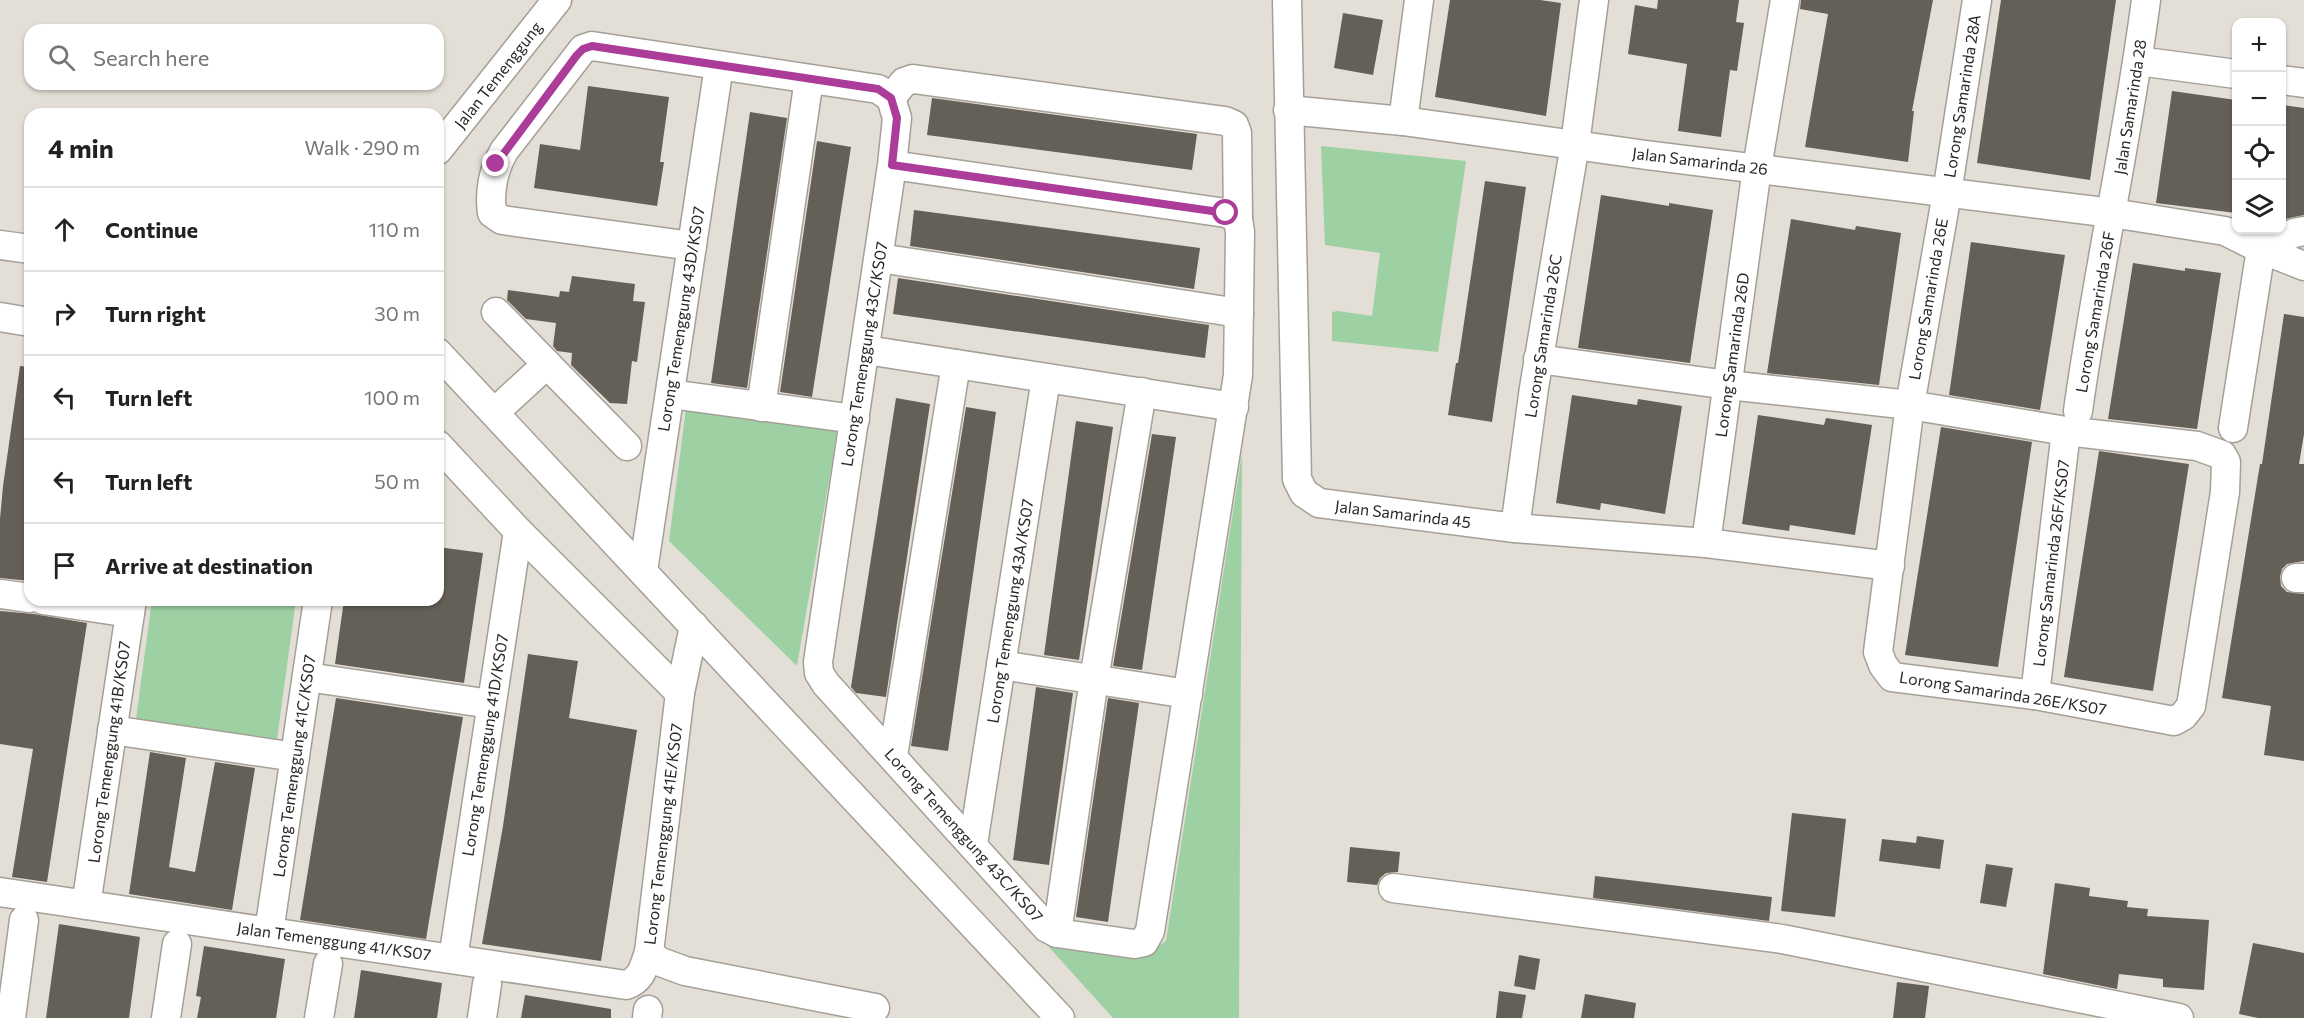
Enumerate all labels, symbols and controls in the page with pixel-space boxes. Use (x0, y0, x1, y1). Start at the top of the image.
street label: Lorong Samarinda 28A (1939, 13, 1984, 179)
street label: Jalan Temenggung (450, 17, 546, 132)
map controls (2232, 18, 2286, 234)
button: + (2232, 18, 2286, 72)
search box (24, 24, 444, 90)
street label: Jalan Samarinda 28 (2109, 38, 2150, 176)
icon: search (45, 41, 78, 74)
text: Search here (93, 44, 209, 71)
button: − (2232, 72, 2286, 126)
button: locate (2232, 126, 2286, 180)
text: 4 min (48, 132, 114, 163)
text: Walk · 290 m (304, 135, 420, 159)
street label: Jalan Samarinda 26 (1631, 143, 1769, 178)
route end (482, 150, 508, 176)
button: layers (2232, 180, 2286, 234)
route start (1212, 199, 1238, 225)
street label: Lorong Temenggung 43D/KS07 (653, 205, 708, 433)
icon: ahead (48, 213, 81, 246)
text: Continue (105, 216, 198, 243)
text: 110 m (369, 217, 420, 241)
street label: Lorong Samarinda 26E (1904, 217, 1951, 381)
street label: Lorong Samarinda 26F (2071, 230, 2118, 394)
street label: Lorong Temenggung 43C/KS07 (836, 240, 891, 468)
street label: Lorong Samarinda 26C (1520, 253, 1565, 419)
street label: Lorong Samarinda 26D (1711, 271, 1752, 438)
icon: right (48, 297, 81, 330)
text: Turn right (105, 300, 206, 327)
text: 30 m (374, 301, 420, 325)
icon: left (48, 381, 81, 414)
text: Turn left (105, 384, 192, 411)
text: 100 m (364, 385, 420, 409)
street label: Lorong Samarinda 26F/KS07 (2028, 458, 2073, 667)
icon: left (48, 465, 81, 498)
text: Turn left (105, 468, 192, 495)
text: 50 m (374, 469, 420, 493)
street label: Jalan Samarinda 45 (1334, 496, 1472, 531)
street label: Lorong Temenggung 43A/KS07 (982, 497, 1037, 725)
icon: arrive (48, 549, 81, 582)
text: Arrive at destination (105, 552, 313, 579)
street label: Lorong Temenggung 41D/KS07 (458, 632, 511, 857)
street label: Lorong Temenggung 41B/KS07 (84, 640, 133, 864)
street label: Lorong Temenggung 41C/KS07 (268, 653, 319, 878)
street label: Lorong Samarinda 26E/KS07 (1898, 667, 2108, 718)
street label: Lorong Temenggung 41E/KS07 (639, 722, 686, 946)
street label: Lorong Temenggung 43C/KS07 (881, 744, 1047, 925)
street label: Jalan Temenggung 41/KS07 (236, 917, 432, 964)

